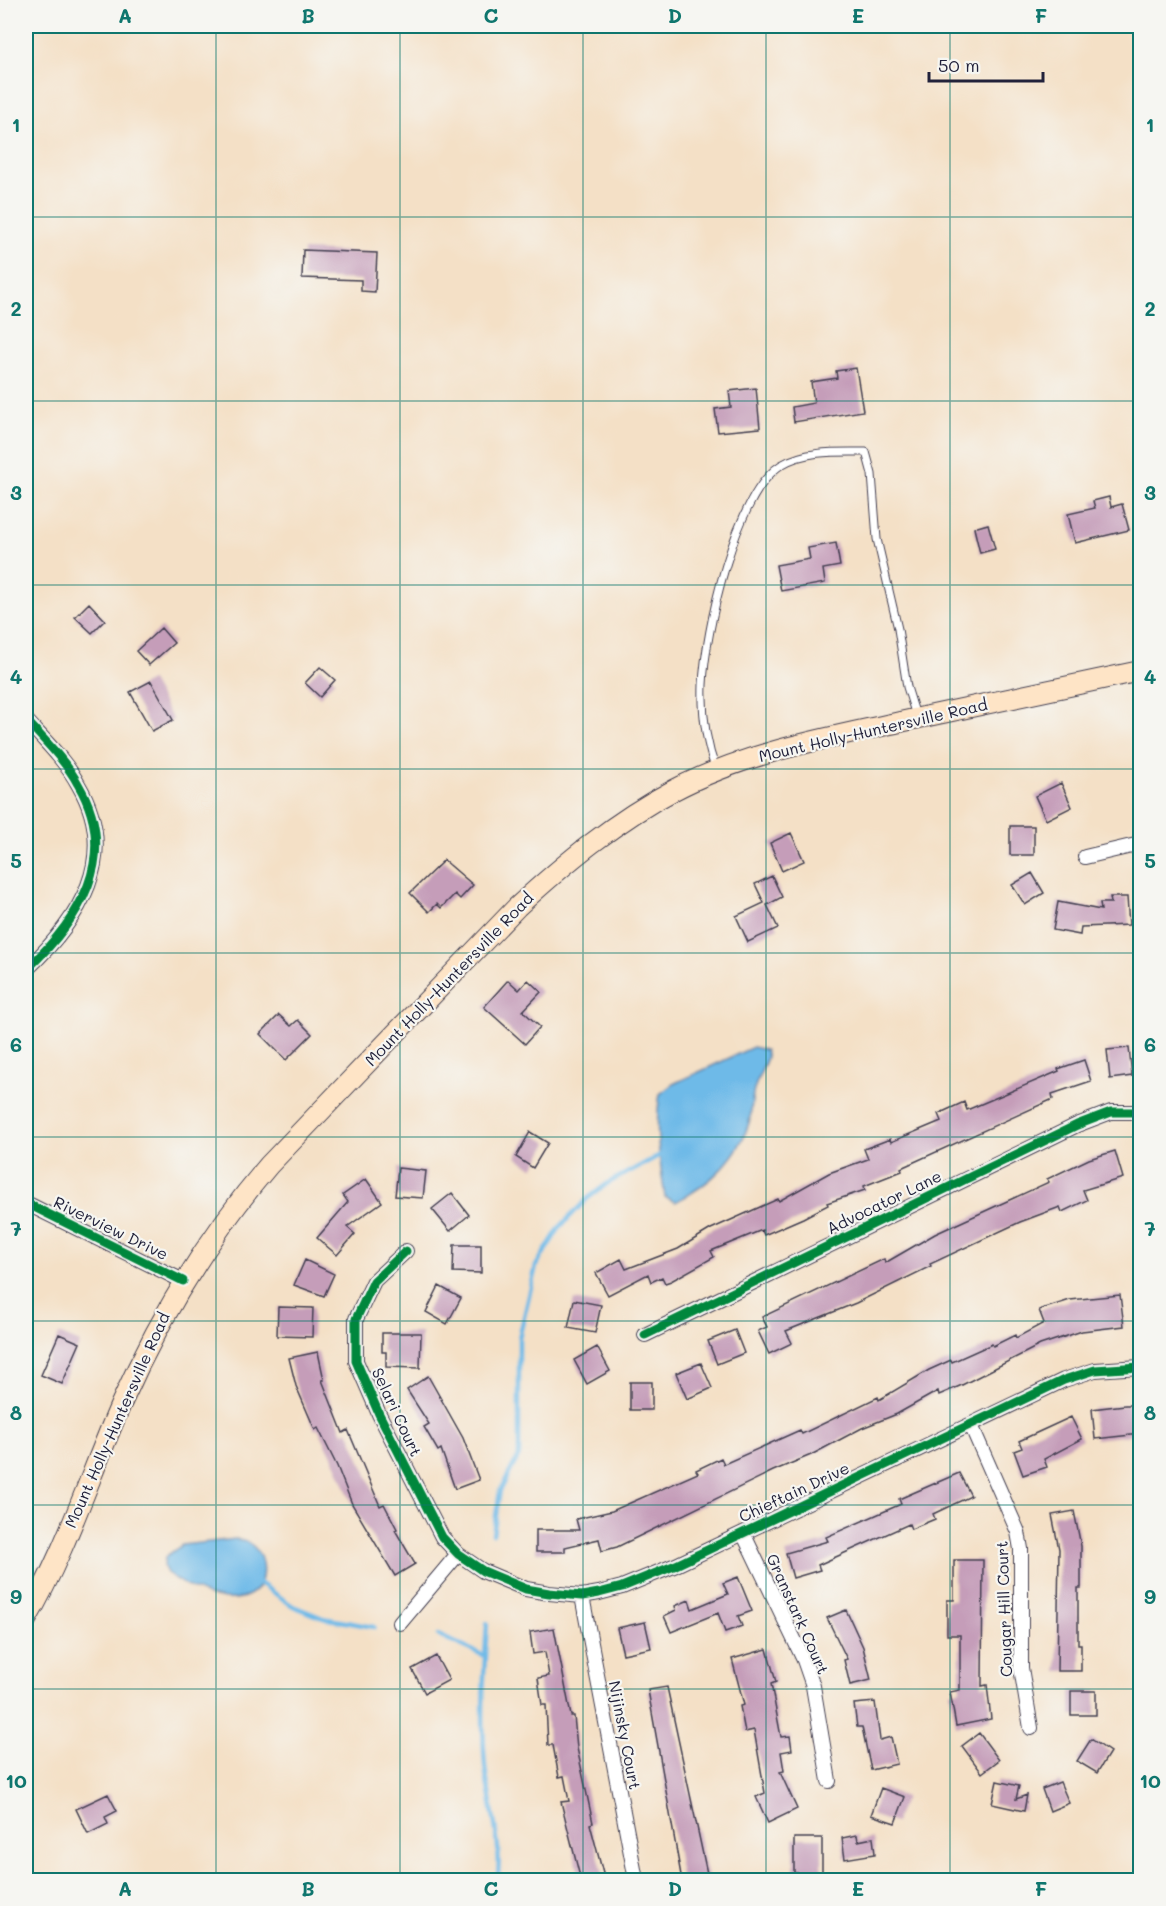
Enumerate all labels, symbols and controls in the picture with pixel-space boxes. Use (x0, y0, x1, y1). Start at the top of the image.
text: A (118, 2, 132, 28)
text: B (301, 2, 315, 28)
text: C (484, 2, 499, 28)
text: D (668, 2, 682, 28)
text: E (852, 2, 864, 28)
text: F (1035, 2, 1048, 28)
scale bar (929, 45, 1043, 83)
text: 50 m (938, 53, 980, 77)
text: 1 (12, 111, 20, 137)
text: 1 (1146, 111, 1154, 137)
text: 2 (10, 295, 22, 321)
text: 2 (1144, 295, 1156, 321)
text: 3 (10, 479, 22, 505)
text: 3 (1144, 479, 1156, 505)
text: 4 (10, 663, 23, 689)
text: 4 (1144, 663, 1157, 689)
street label: Mount Holly-Huntersville Road (756, 693, 989, 766)
text: 5 (10, 847, 22, 873)
text: 5 (1144, 847, 1156, 873)
street label: Mount Holly-Huntersville Road (360, 887, 538, 1070)
text: 6 (10, 1031, 22, 1057)
text: 6 (1144, 1031, 1156, 1057)
street label: Advocator Lane (823, 1165, 945, 1238)
street label: Riverview Drive (51, 1191, 172, 1264)
text: 7 (10, 1215, 22, 1241)
text: 7 (1144, 1215, 1156, 1241)
street label: Mount Holly-Huntersville Road (59, 1309, 174, 1531)
street label: Selari Court (368, 1364, 427, 1460)
text: 8 (10, 1399, 22, 1425)
text: 8 (1144, 1399, 1156, 1425)
street label: Chieftain Drive (735, 1457, 852, 1526)
street label: Cougar Hill Court (991, 1541, 1016, 1677)
street label: Granstark Court (762, 1550, 834, 1677)
text: 9 (10, 1583, 22, 1609)
text: 9 (1144, 1583, 1156, 1609)
street label: Nijinsky Court (605, 1679, 646, 1791)
text: 10 (5, 1767, 27, 1793)
text: 10 (1139, 1767, 1161, 1793)
text: A (118, 1875, 132, 1901)
text: B (301, 1875, 315, 1901)
text: C (484, 1875, 499, 1901)
text: D (668, 1875, 682, 1901)
text: E (852, 1875, 864, 1901)
text: F (1035, 1875, 1048, 1901)

